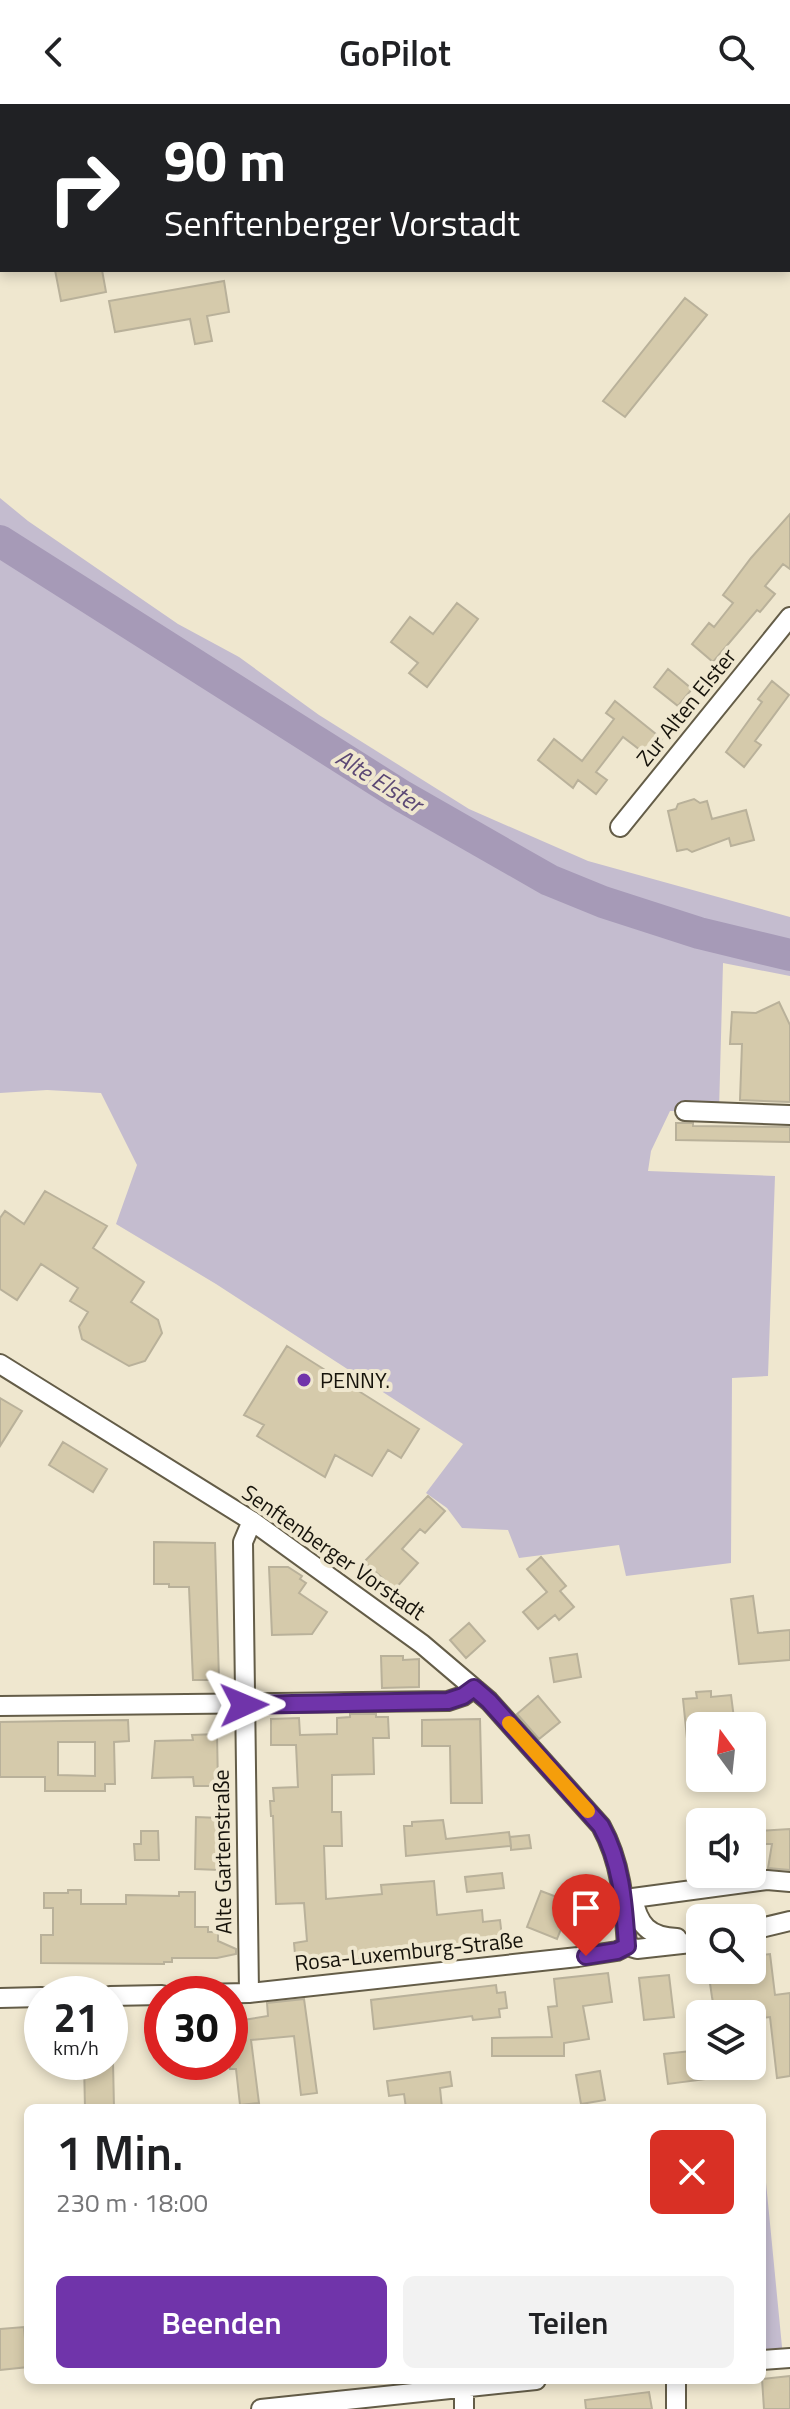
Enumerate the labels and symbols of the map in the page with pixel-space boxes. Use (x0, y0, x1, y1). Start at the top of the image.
street label: Zur Alten Elster (628, 640, 745, 773)
water label: Alte Elster (329, 739, 433, 823)
place label: PENNY. (320, 1363, 390, 1397)
marker: PENNY. (295, 1371, 313, 1389)
street label: Senftenberger Vorstadt (235, 1476, 433, 1628)
position arrow (202, 1663, 286, 1747)
north arrow (686, 1712, 766, 1792)
street label: Alte Gartenstraße (204, 1769, 240, 1935)
pin (552, 1874, 620, 1956)
street label: Rosa-Luxemburg-Straße (293, 1922, 525, 1980)
speed limit sign: 30 (144, 1976, 248, 2080)

